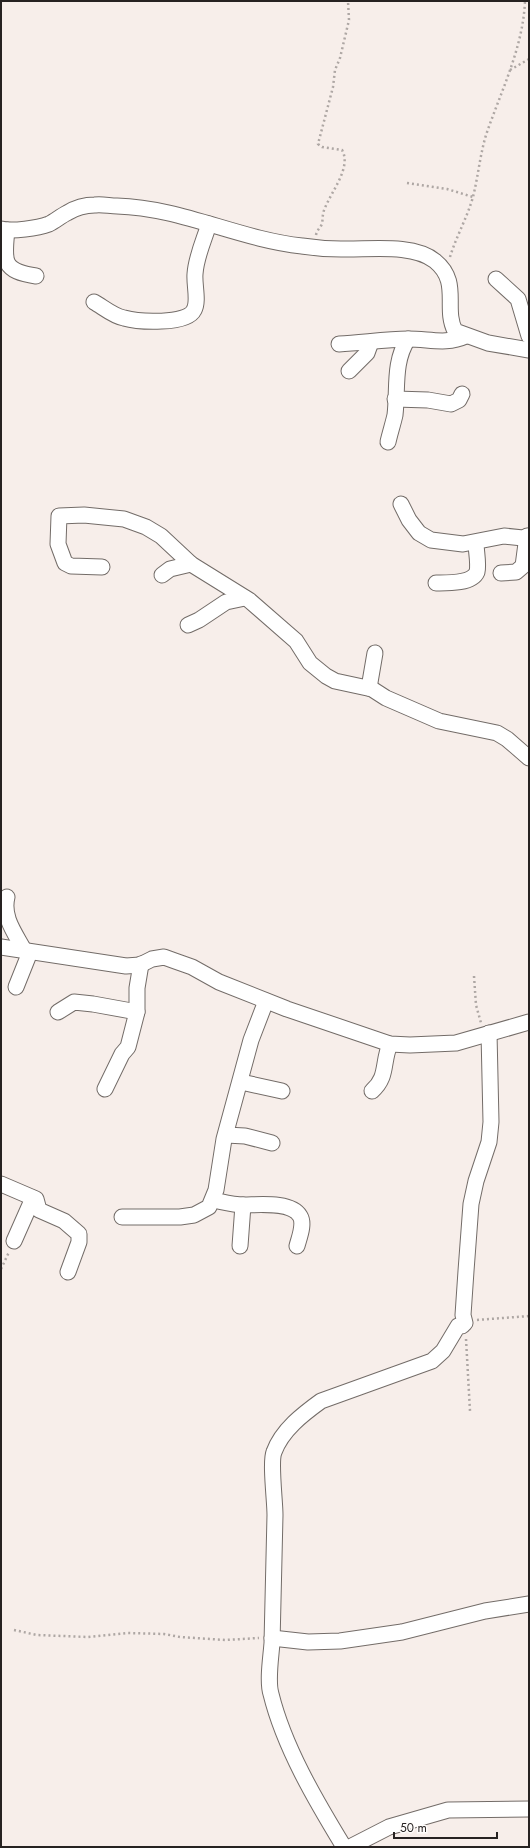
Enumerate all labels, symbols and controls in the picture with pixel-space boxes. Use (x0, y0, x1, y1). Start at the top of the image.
scale bar (394, 1814, 497, 1840)
text: 50 m (400, 1819, 427, 1837)

